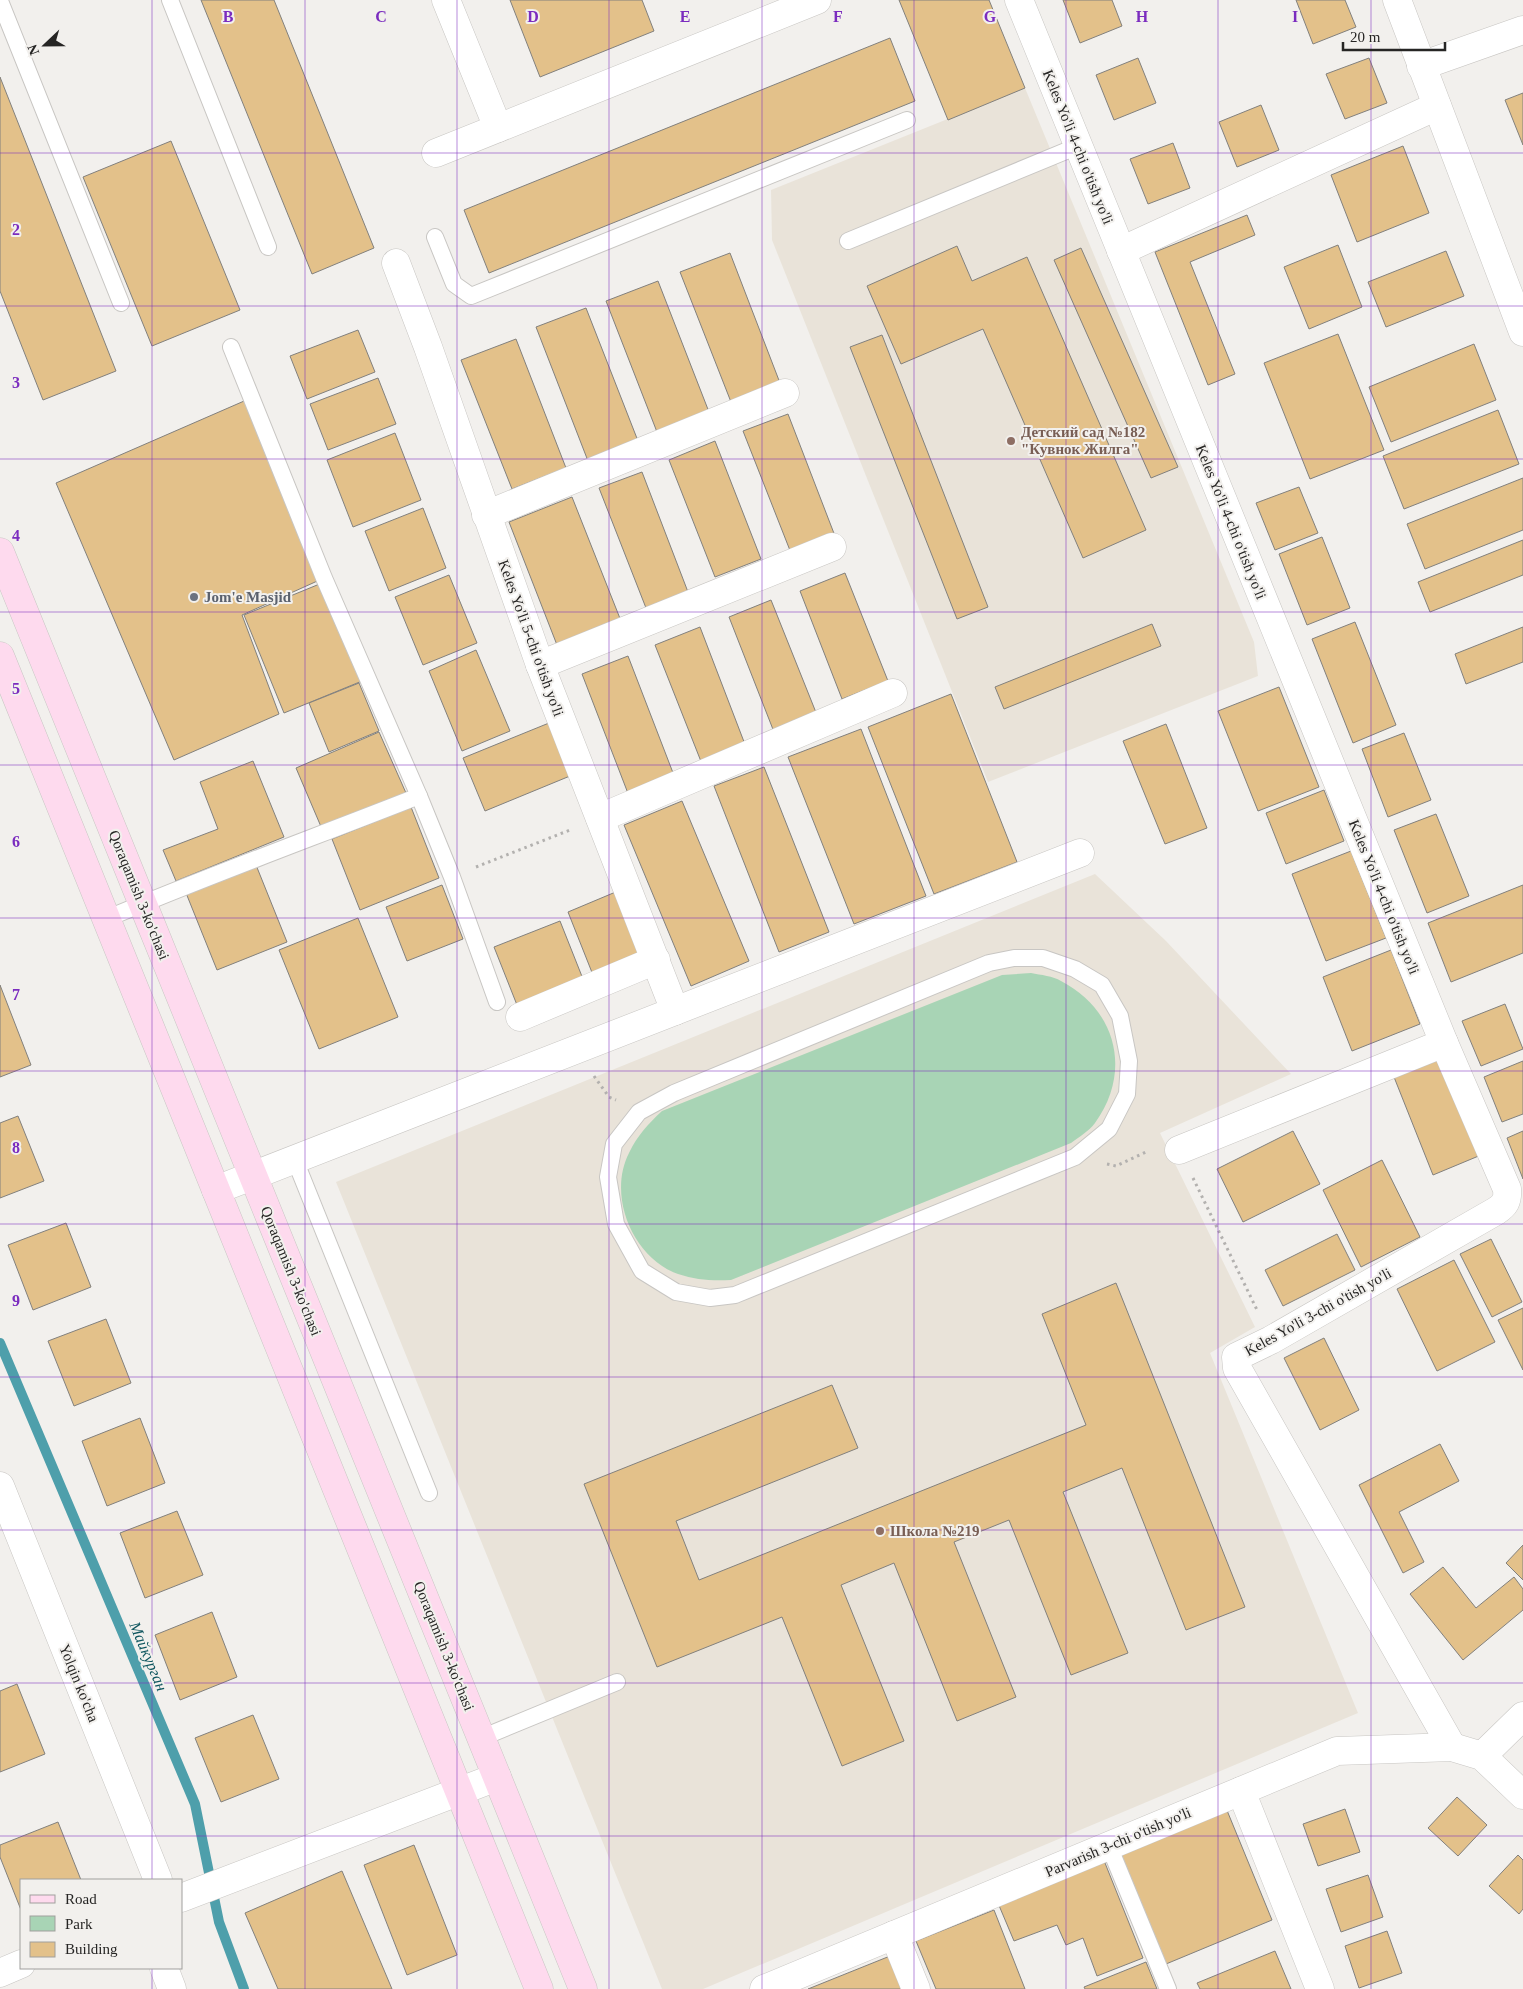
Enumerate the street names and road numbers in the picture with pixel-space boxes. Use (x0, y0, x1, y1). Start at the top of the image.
street label: Keles Yo'li 4-chi o'tish yo'li (1040, 67, 1116, 227)
street label: Keles Yo'li 4-chi o'tish yo'li (1193, 442, 1269, 602)
street label: Keles Yo'li 5-chi o'tish yo'li (495, 558, 567, 718)
street label: Keles Yo'li 4-chi o'tish yo'li (1346, 817, 1422, 977)
street label: Qoraqamish 3-ko'chasi (106, 828, 172, 962)
street label: Qoraqamish 3-ko'chasi (258, 1204, 324, 1338)
street label: Keles Yo'li 3-chi o'tish yo'li (1242, 1265, 1394, 1359)
street label: Qoraqamish 3-ko'chasi (411, 1579, 477, 1713)
street label: Yolqin ko'cha (56, 1642, 102, 1725)
street label: Parvarish 3-chi o'tish yo'li (1043, 1804, 1193, 1880)

